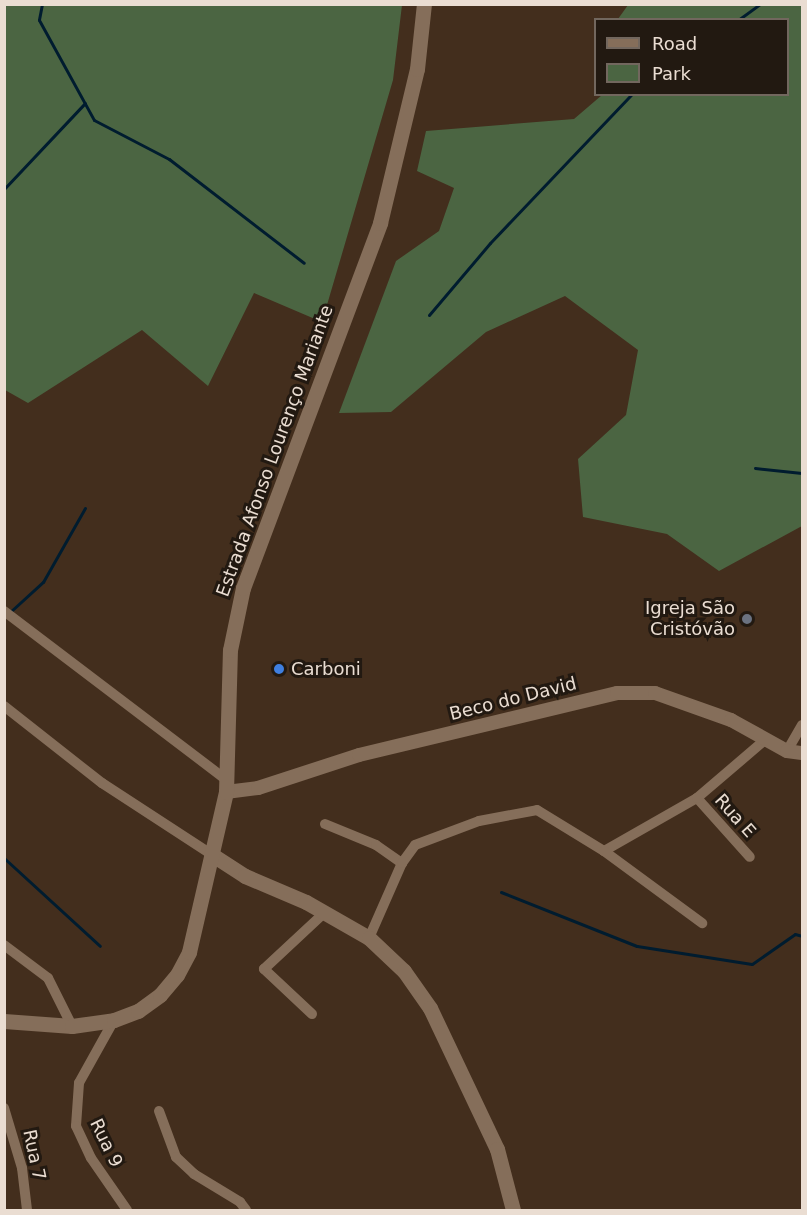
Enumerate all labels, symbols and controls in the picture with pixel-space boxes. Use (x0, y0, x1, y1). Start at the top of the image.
legend (594, 18, 789, 96)
text: Road (652, 33, 697, 54)
text: Park (652, 63, 691, 84)
street label: Estrada Afonso Lourenço Mariante (212, 302, 338, 600)
place label: Igreja São Cristóvão (645, 598, 735, 640)
marker: Igreja São Cristóvão (740, 612, 754, 626)
place label: Carboni (291, 658, 361, 680)
marker: Carboni (272, 662, 286, 676)
street label: Beco do David (447, 673, 579, 725)
street label: Rua E (710, 790, 760, 842)
street label: Rua 9 (85, 1115, 127, 1171)
street label: Rua 7 (18, 1128, 50, 1182)

